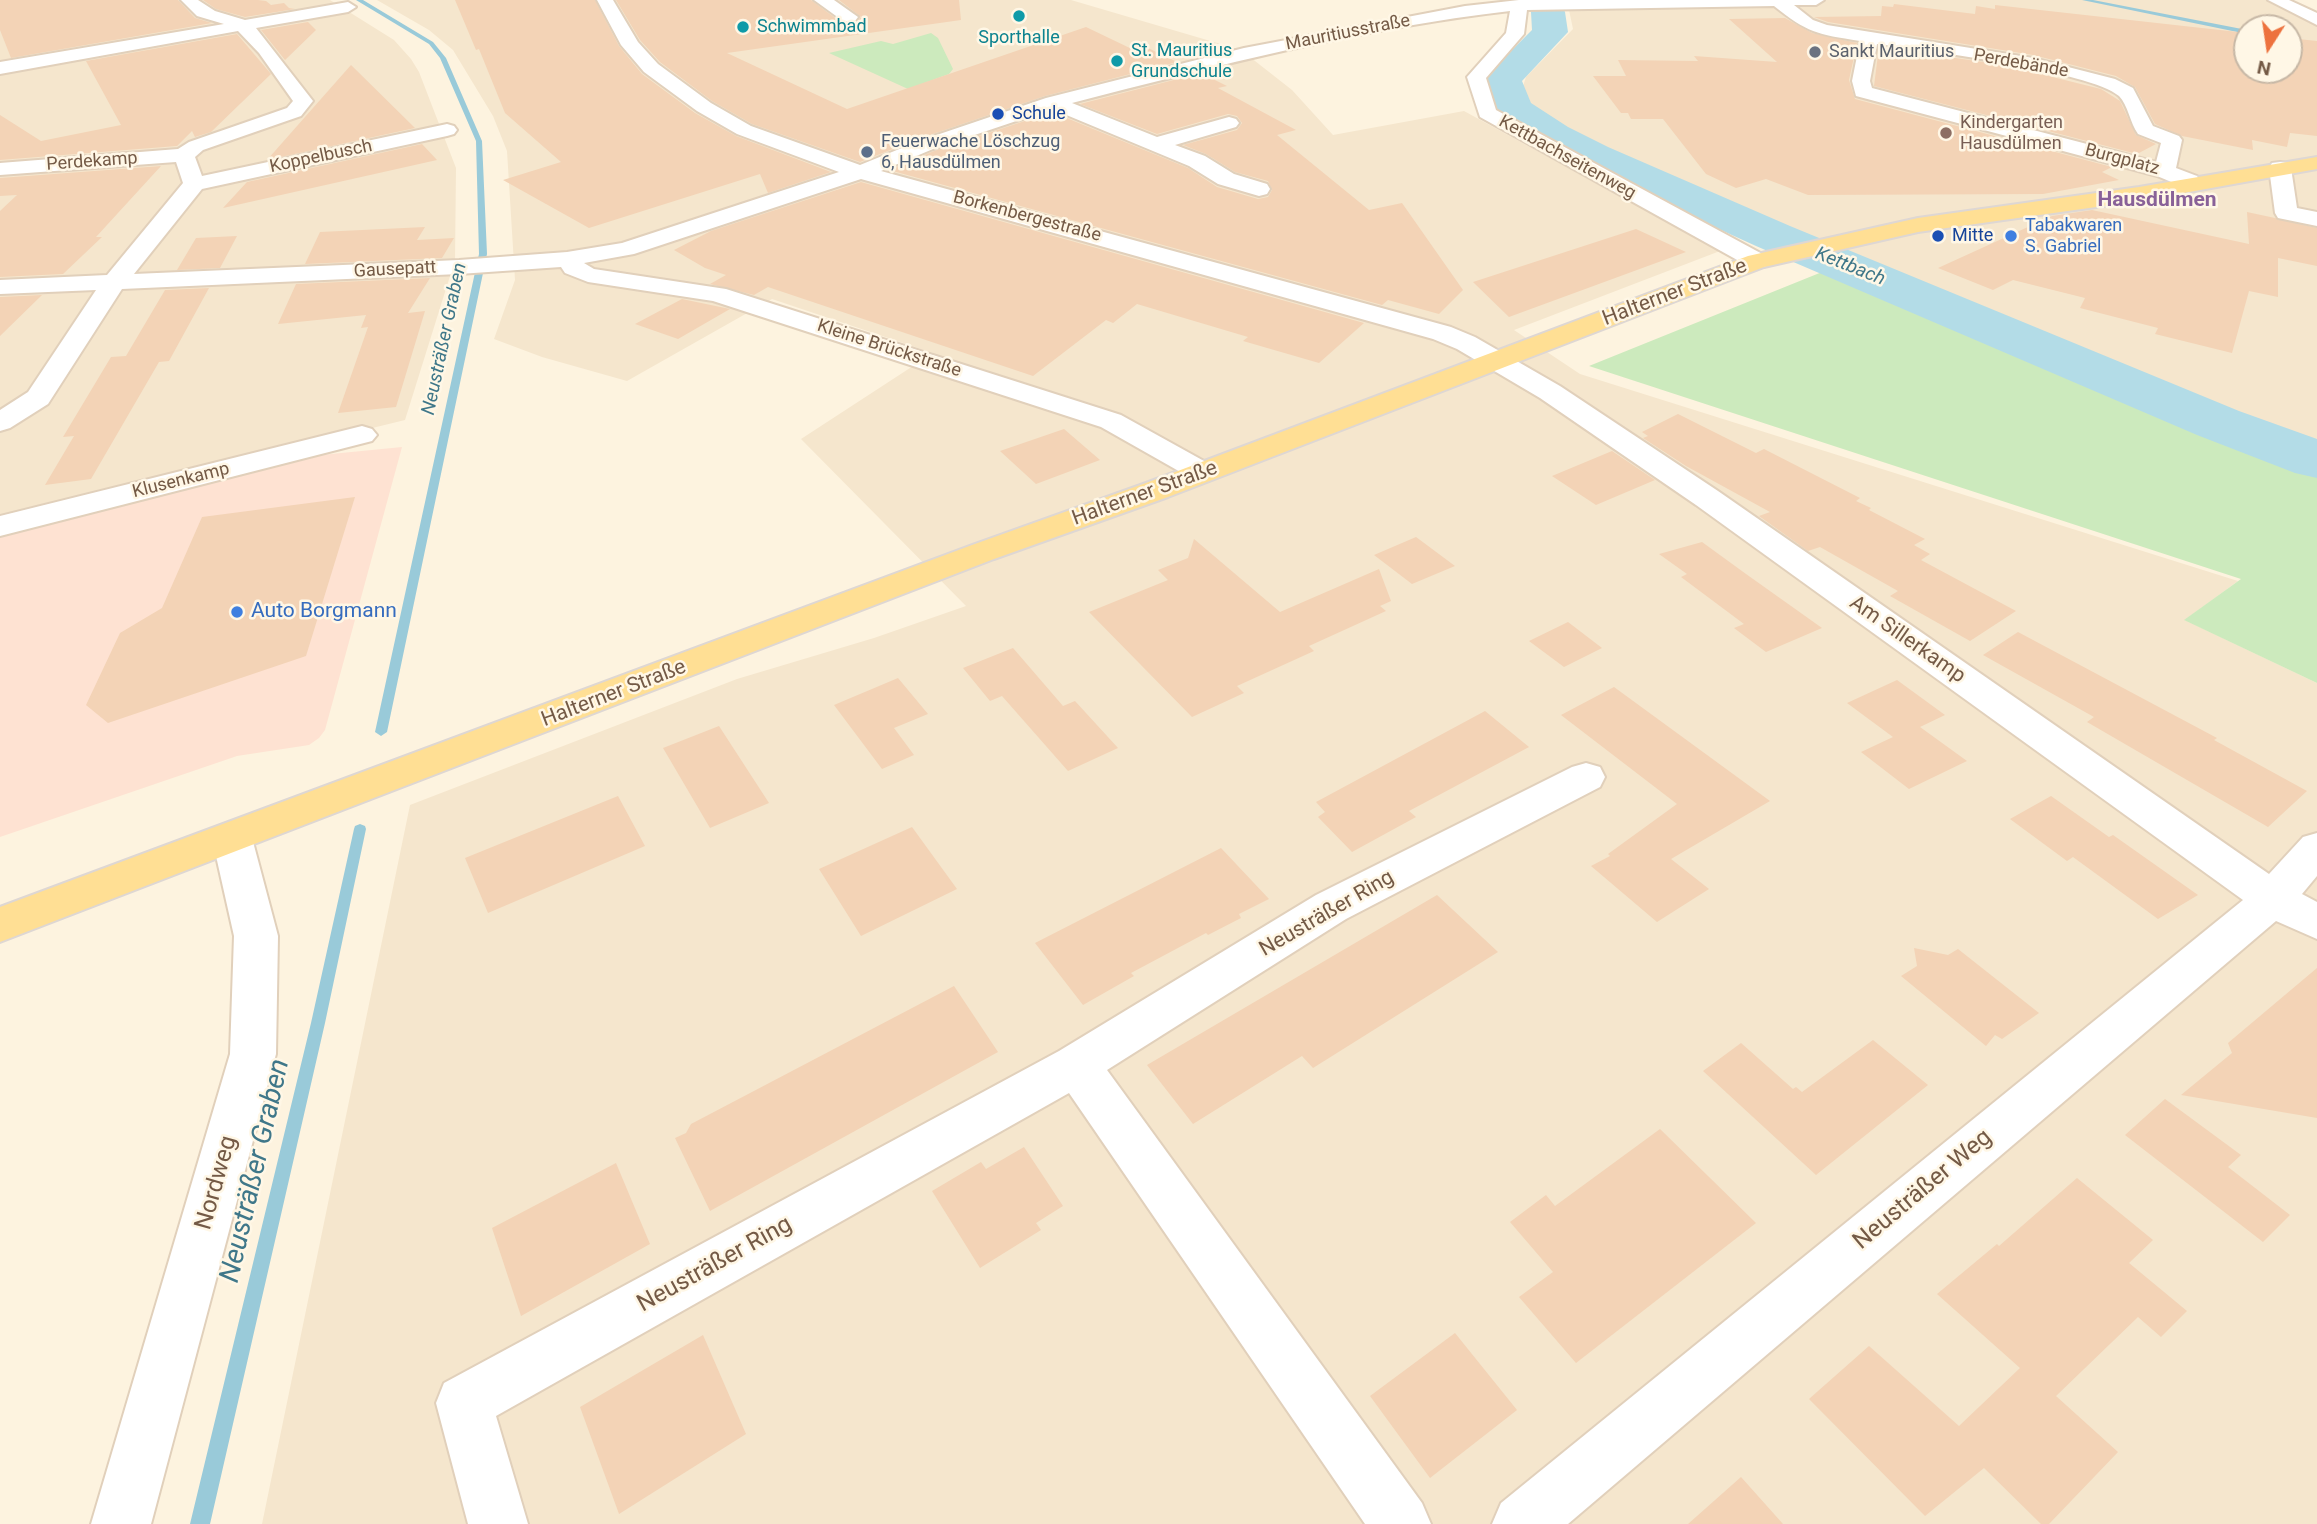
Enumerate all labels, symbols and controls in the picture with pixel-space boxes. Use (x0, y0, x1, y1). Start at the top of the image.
marker: Sporthalle (1011, 8, 1027, 24)
street label: Mauritiusstraße (1284, 10, 1412, 56)
north arrow (2233, 14, 2303, 84)
place label: Schwimmbad (757, 16, 867, 38)
marker: Schwimmbad (735, 19, 751, 35)
place label: Sporthalle (978, 27, 1060, 49)
place label: St. Mauritius Grundschule (1131, 40, 1232, 82)
place label: Sankt Mauritius (1829, 41, 1954, 63)
marker: Sankt Mauritius (1807, 44, 1823, 60)
street label: Perdebände (1972, 45, 2070, 83)
marker: St. Mauritius Grundschule (1109, 53, 1125, 69)
text: N (2255, 55, 2273, 81)
place label: Schule (1012, 103, 1066, 125)
marker: Schule (990, 106, 1006, 122)
street label: Kettbachseitenweg (1495, 111, 1639, 205)
place label: Kindergarten Hausdülmen (1960, 112, 2063, 154)
marker: Kindergarten Hausdülmen (1938, 125, 1954, 141)
place label: Feuerwache Löschzug 6, Hausdülmen (881, 131, 1060, 174)
street label: Koppelbusch (268, 136, 374, 178)
street label: Burgplatz (2082, 140, 2162, 180)
marker: Feuerwache Löschzug 6, Hausdülmen (859, 144, 875, 160)
street label: Perdekamp (46, 148, 138, 176)
street label: Borkenbergestraße (951, 187, 1103, 247)
district label: Hausdülmen (2097, 188, 2217, 214)
place label: Tabakwaren S. Gabriel (2025, 215, 2122, 258)
place label: Mitte (1952, 225, 1993, 247)
marker: Mitte (1930, 228, 1946, 244)
marker: Tabakwaren S. Gabriel (2003, 228, 2019, 244)
water label: Kettbach (1812, 243, 1888, 291)
street label: Halterner Straße (1599, 254, 1751, 332)
street label: Gausepatt (353, 257, 437, 283)
water label: Neusträßer Graben (418, 261, 472, 417)
street label: Kleine Brückstraße (814, 316, 964, 382)
street label: Halterner Straße (1069, 456, 1221, 532)
street label: Klusenkamp (130, 459, 232, 503)
street label: Am Sillerkamp (1844, 591, 1970, 689)
place label: Auto Borgmann (251, 599, 397, 625)
marker: Auto Borgmann (229, 604, 245, 620)
street label: Halterner Straße (538, 655, 690, 733)
street label: Neusträßer Ring (1255, 865, 1399, 963)
water label: Neusträßer Graben (214, 1056, 298, 1286)
street label: Neusträßer Weg (1848, 1124, 1998, 1256)
street label: Nordweg (190, 1133, 244, 1233)
street label: Neusträßer Ring (633, 1211, 797, 1319)

